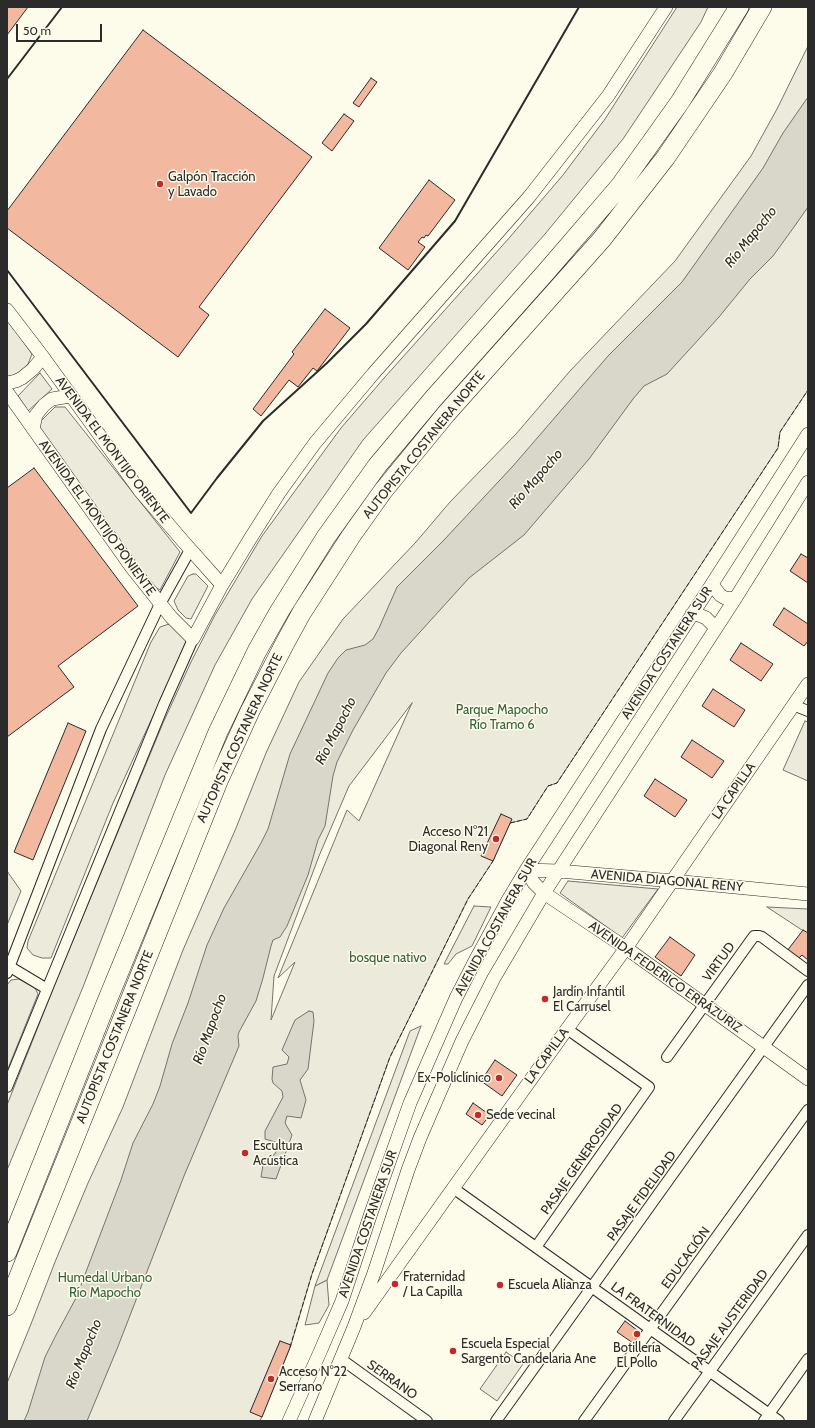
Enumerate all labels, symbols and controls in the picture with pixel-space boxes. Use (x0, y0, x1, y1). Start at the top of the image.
scale bar (18, 16, 104, 42)
text: 50 m (23, 23, 51, 38)
place label: Galpón Tracción y Lavado (168, 169, 256, 200)
marker: Galpón Tracción y Lavado (155, 179, 165, 189)
water label: Río Mapocho (721, 203, 781, 271)
street label: AUTOPISTA COSTANERA NORTE (360, 368, 488, 522)
street label: AVENIDA EL MONTIJO ORIENTE (52, 374, 172, 526)
street label: AVENIDA EL MONTIJO PONIENTE (35, 437, 159, 599)
water label: Río Mapocho (506, 446, 566, 512)
street label: AVENIDA COSTANERA SUR (618, 584, 716, 722)
street label: AUTOPISTA COSTANERA NORTE (194, 651, 286, 825)
water label: Río Mapocho (312, 694, 360, 768)
park label: Parque Mapocho Río Tramo 6 (456, 702, 548, 733)
street label: LA CAPILLA (709, 760, 759, 822)
place label: Acceso N°21 Diagonal Reny (409, 824, 488, 855)
marker: Acceso N°21 Diagonal Reny (491, 834, 501, 844)
street label: AVENIDA COSTANERA SUR (452, 856, 540, 998)
street label: AVENIDA DIAGONAL RENY (590, 867, 744, 895)
street label: AVENIDA FEDERICO ERRÁZURIZ (585, 918, 745, 1036)
street label: VIRTUD (700, 939, 738, 985)
street label: AUTOPISTA COSTANERA NORTE (73, 948, 157, 1126)
park label: bosque nativo (349, 950, 427, 966)
place label: Jardín Infantil El Carrusel (553, 984, 625, 1015)
water label: Río Mapocho (190, 992, 230, 1066)
marker: Jardín Infantil El Carrusel (540, 994, 550, 1004)
street label: LA CAPILLA (522, 1025, 572, 1087)
place label: Ex-Policlínico (417, 1070, 491, 1086)
marker: Ex-Policlínico (494, 1073, 504, 1083)
street label: PASAJE GENEROSIDAD (538, 1101, 626, 1217)
place label: Sede vecinal (486, 1107, 555, 1123)
marker: Sede vecinal (473, 1110, 483, 1120)
place label: Escultura Acústica (253, 1138, 303, 1169)
marker: Escultura Acústica (240, 1148, 250, 1158)
street label: AVENIDA COSTANERA SUR (335, 1148, 401, 1300)
street label: PASAJE FIDELIDAD (604, 1148, 680, 1244)
street label: EDUCACIÓN (658, 1224, 714, 1292)
street label: PASAJE AUSTERIDAD (688, 1267, 772, 1373)
place label: Fraternidad / La Capilla (403, 1269, 465, 1300)
park label: Humedal Urbano Río Mapocho (58, 1270, 152, 1301)
place label: Escuela Alianza (508, 1277, 592, 1293)
marker: Fraternidad / La Capilla (390, 1279, 400, 1289)
street label: LA FRATERNIDAD (608, 1279, 698, 1351)
marker: Escuela Alianza (495, 1280, 505, 1290)
water label: Río Mapocho (62, 1317, 106, 1391)
marker: Botillería El Pollo (632, 1329, 642, 1339)
place label: Escuela Especial Sargento Candelaria Ane (461, 1336, 596, 1367)
place label: Botillería El Pollo (613, 1340, 661, 1371)
marker: Escuela Especial Sargento Candelaria Ane (448, 1346, 458, 1356)
street label: SERRANO (364, 1357, 420, 1403)
place label: Acceso N°22 Serrano (279, 1364, 347, 1395)
marker: Acceso N°22 Serrano (266, 1374, 276, 1384)

